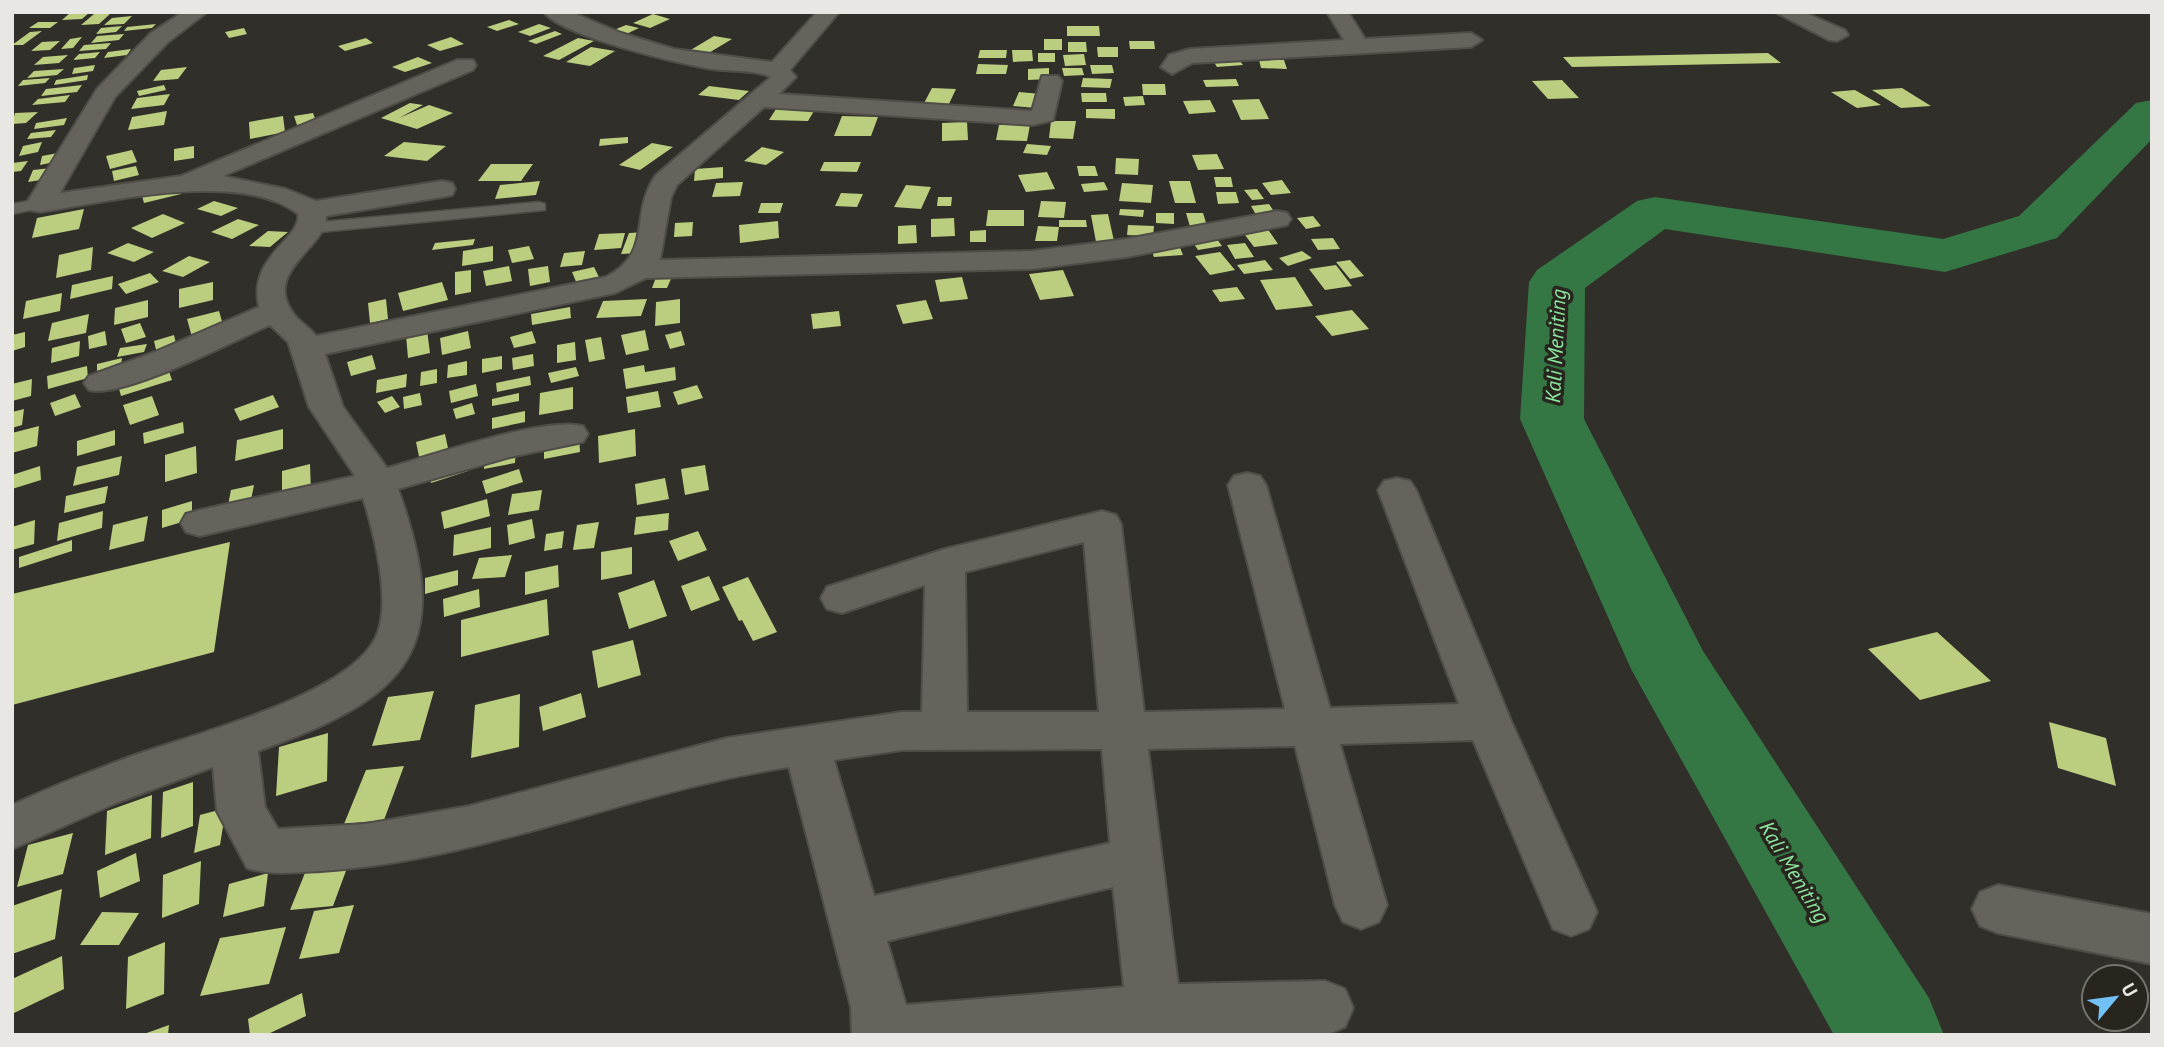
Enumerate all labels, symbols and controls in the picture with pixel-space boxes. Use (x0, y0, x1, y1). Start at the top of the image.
water label: Kali Meniting (1539, 288, 1572, 404)
water label: Kali Meniting (1753, 816, 1836, 928)
north arrow (2080, 963, 2150, 1033)
text: U (2116, 979, 2143, 1001)

